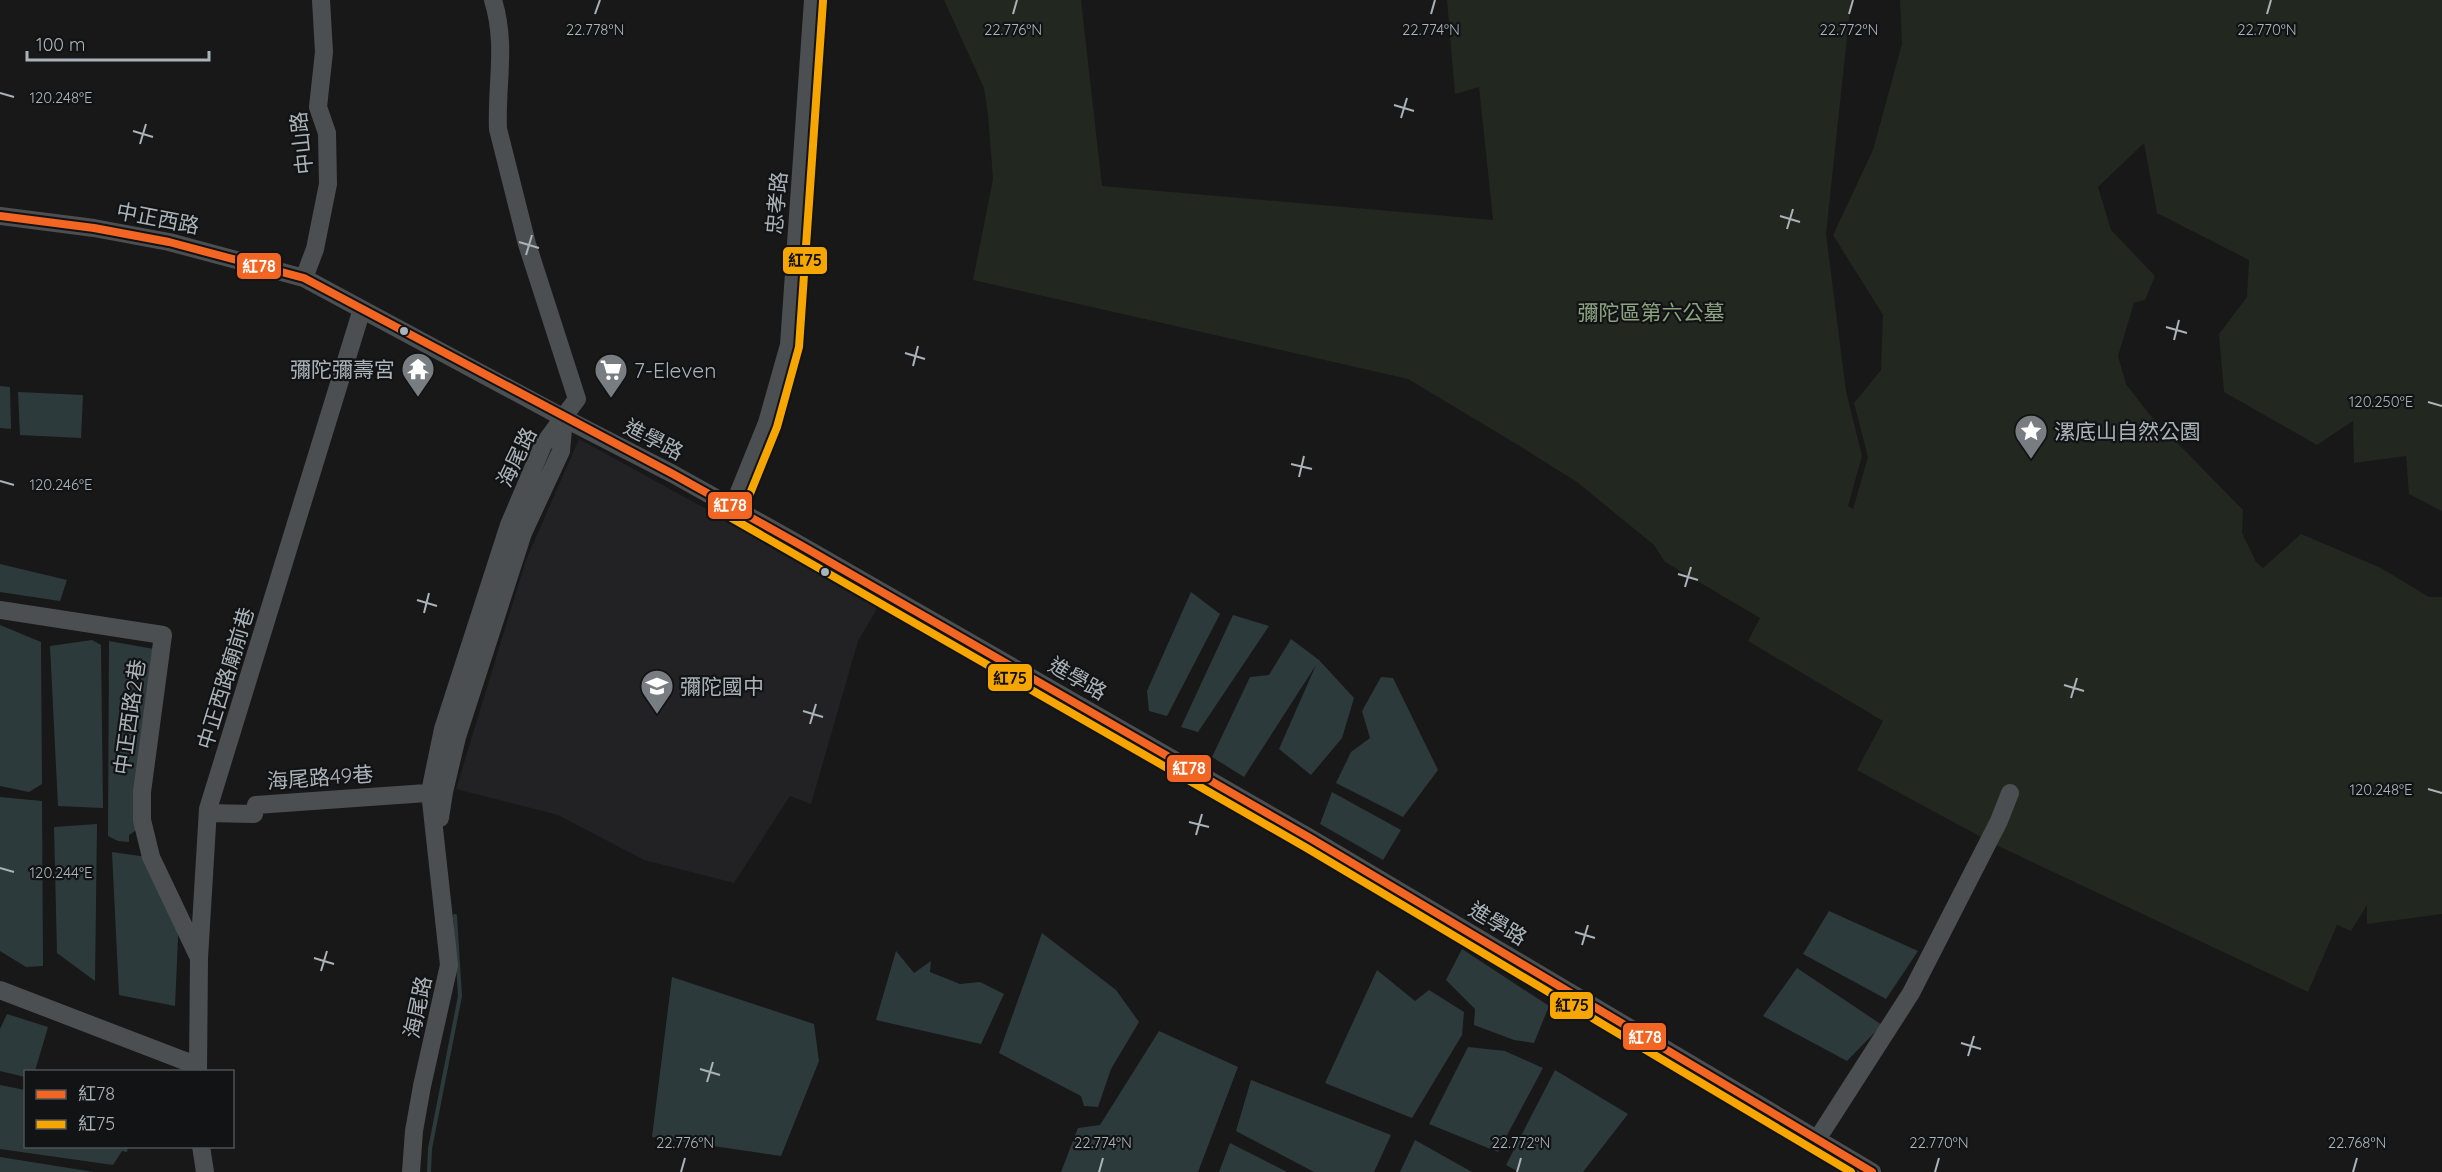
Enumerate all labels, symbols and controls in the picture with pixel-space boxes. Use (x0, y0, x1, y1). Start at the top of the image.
text: 22.778°N (566, 20, 624, 39)
text: 22.776°N (984, 20, 1042, 39)
text: 22.774°N (1402, 20, 1460, 39)
text: 22.772°N (1820, 20, 1878, 39)
text: 22.770°N (2237, 20, 2297, 39)
scale bar (27, 24, 208, 62)
text: 100 m (36, 33, 85, 56)
text: 120.248°E (29, 88, 93, 107)
street label: 中山路 (285, 110, 317, 176)
street label: 忠孝路 (760, 170, 792, 236)
street label: 中正西路 (114, 197, 202, 239)
line badge: 紅75 (782, 246, 828, 275)
text: 紅75 (788, 250, 822, 270)
line badge: 紅78 (236, 252, 282, 280)
text: 紅78 (242, 256, 276, 276)
park label: 彌陀區第六公墓 (1578, 299, 1725, 325)
unlabelled marker (398, 325, 410, 337)
temple icon: 彌陀彌壽宮 (400, 351, 436, 398)
supermarket icon: 7-Eleven (593, 352, 629, 399)
place label: 彌陀彌壽宮 (290, 356, 395, 382)
place label: 7-Eleven (634, 357, 716, 383)
text: 120.250°E (2349, 392, 2413, 411)
street label: 進學路 (620, 413, 688, 465)
place icon: 漯底山自然公園 (2013, 413, 2049, 460)
place label: 漯底山自然公園 (2054, 418, 2201, 444)
street label: 海尾路 (491, 423, 541, 491)
text: 120.246°E (29, 475, 93, 494)
line badge: 紅78 (707, 491, 753, 520)
text: 紅78 (713, 495, 747, 515)
unlabelled marker (819, 566, 831, 578)
street label: 中正西路廟前巷 (191, 604, 259, 752)
street label: 進學路 (1044, 651, 1112, 705)
street label: 中正西路2巷 (108, 657, 150, 777)
line badge: 紅75 (987, 663, 1033, 692)
school or university icon: 彌陀國中 (639, 668, 675, 715)
text: 紅75 (993, 668, 1027, 688)
place label: 彌陀國中 (680, 673, 764, 699)
line badge: 紅78 (1166, 754, 1212, 783)
text: 紅78 (1172, 758, 1206, 778)
street label: 海尾路49巷 (266, 760, 374, 794)
text: 120.248°E (2349, 780, 2413, 799)
text: 120.244°E (30, 863, 92, 882)
street label: 進學路 (1464, 896, 1532, 950)
street label: 海尾路 (398, 973, 436, 1041)
line badge: 紅75 (1549, 991, 1594, 1020)
text: 紅75 (1555, 995, 1589, 1015)
line badge: 紅78 (1622, 1022, 1667, 1051)
text: 紅78 (1628, 1027, 1662, 1047)
legend (24, 1070, 234, 1148)
text: 紅78 (78, 1082, 115, 1105)
text: 紅75 (78, 1112, 115, 1135)
text: 22.776°N (656, 1133, 714, 1152)
text: 22.774°N (1074, 1133, 1132, 1152)
text: 22.772°N (1492, 1133, 1550, 1152)
text: 22.770°N (1909, 1133, 1969, 1152)
text: 22.768°N (2328, 1133, 2386, 1152)

